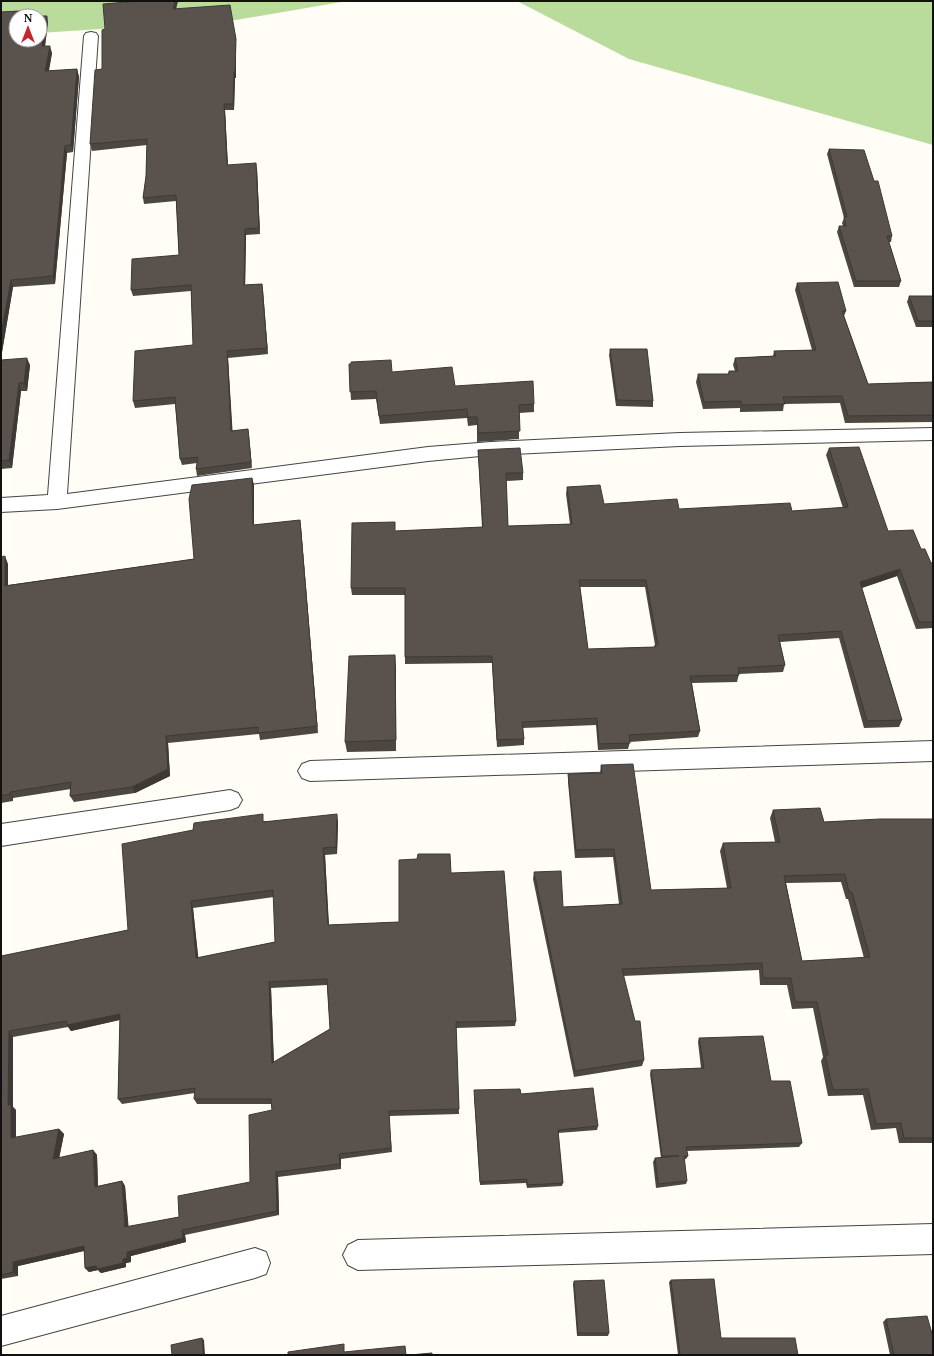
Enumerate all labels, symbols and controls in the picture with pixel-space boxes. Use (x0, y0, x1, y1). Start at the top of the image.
north arrow (8, 8, 48, 48)
text: N (24, 10, 33, 25)

